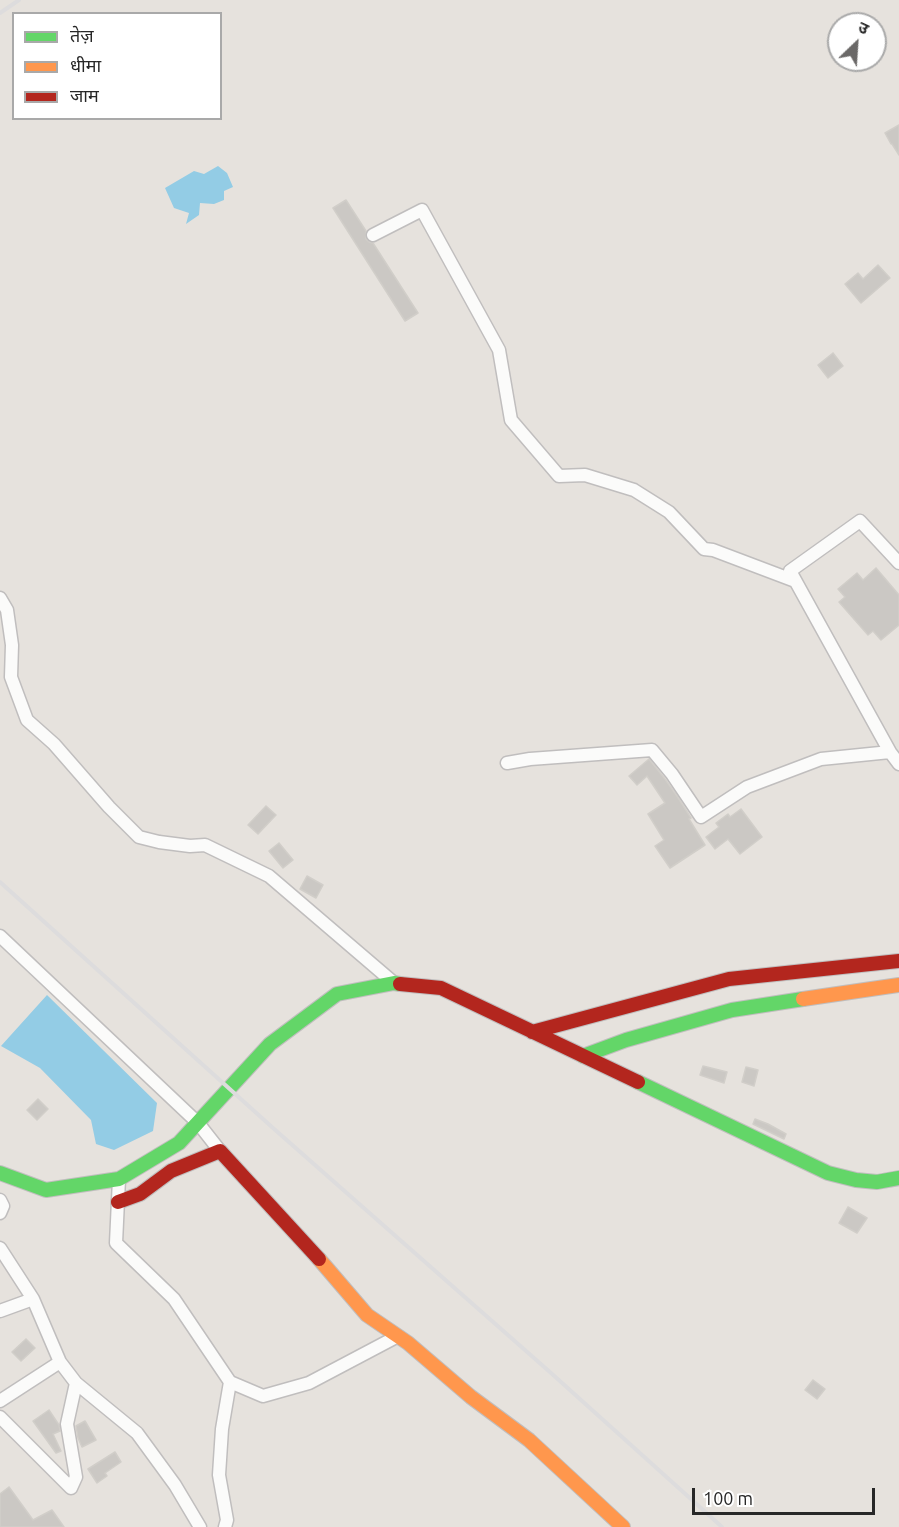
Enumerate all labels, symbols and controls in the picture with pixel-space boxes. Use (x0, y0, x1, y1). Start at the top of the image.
legend (12, 12, 222, 120)
north arrow (827, 12, 887, 72)
text: उ (856, 17, 872, 38)
text: तेज़ (70, 25, 94, 45)
text: धीमा (70, 55, 101, 75)
text: जाम (70, 85, 99, 105)
scale bar (695, 1476, 878, 1514)
text: 100 m (703, 1488, 753, 1508)

